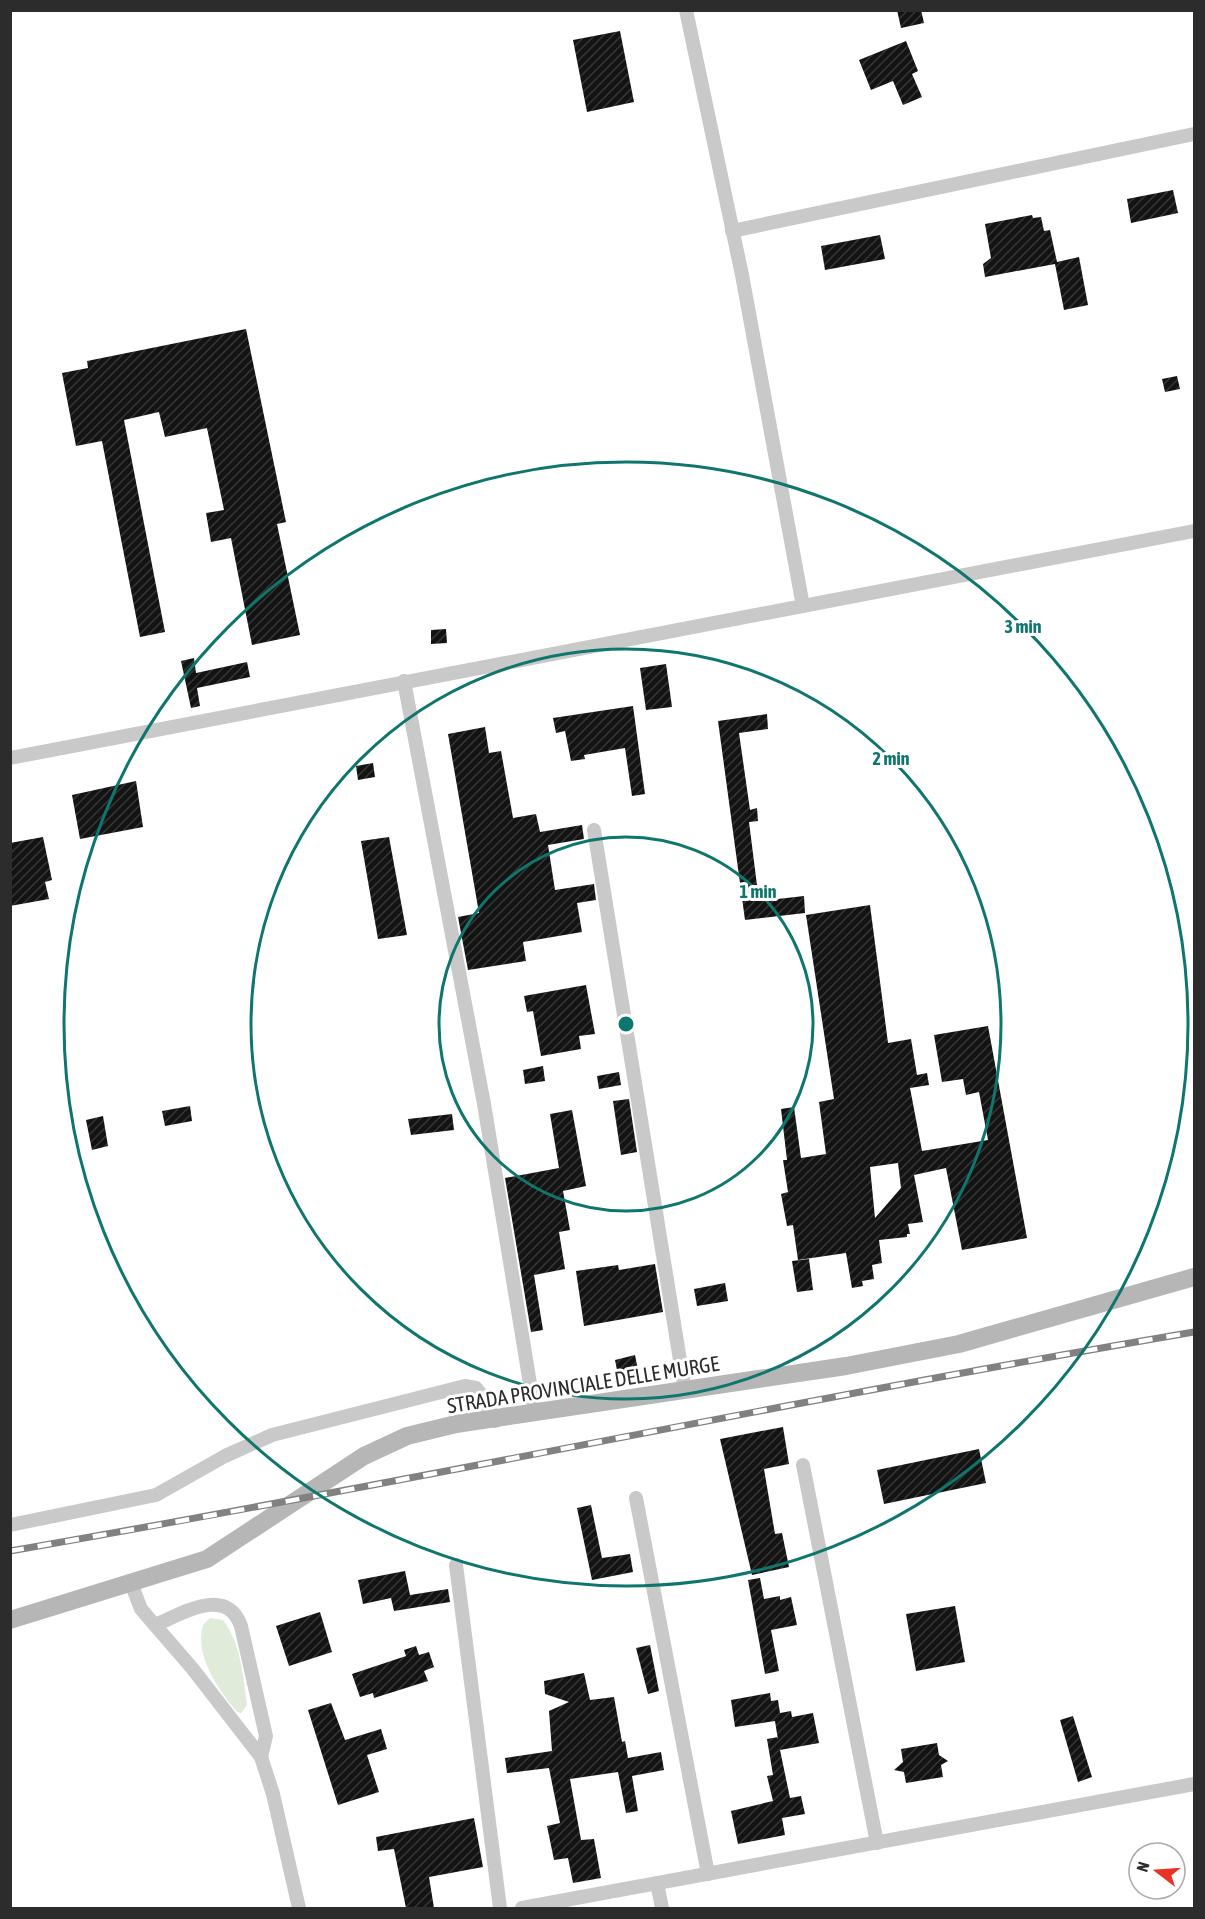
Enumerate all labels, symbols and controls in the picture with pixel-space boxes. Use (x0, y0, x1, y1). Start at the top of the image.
text: 3 min (1005, 616, 1042, 637)
text: 2 min (873, 748, 910, 769)
text: 1 min (740, 881, 777, 902)
centre of rings (616, 1014, 636, 1034)
street label: STRADA PROVINCIALE DELLE MURGE (445, 1351, 721, 1417)
north arrow (1127, 1841, 1187, 1901)
text: N (1133, 1859, 1153, 1874)

